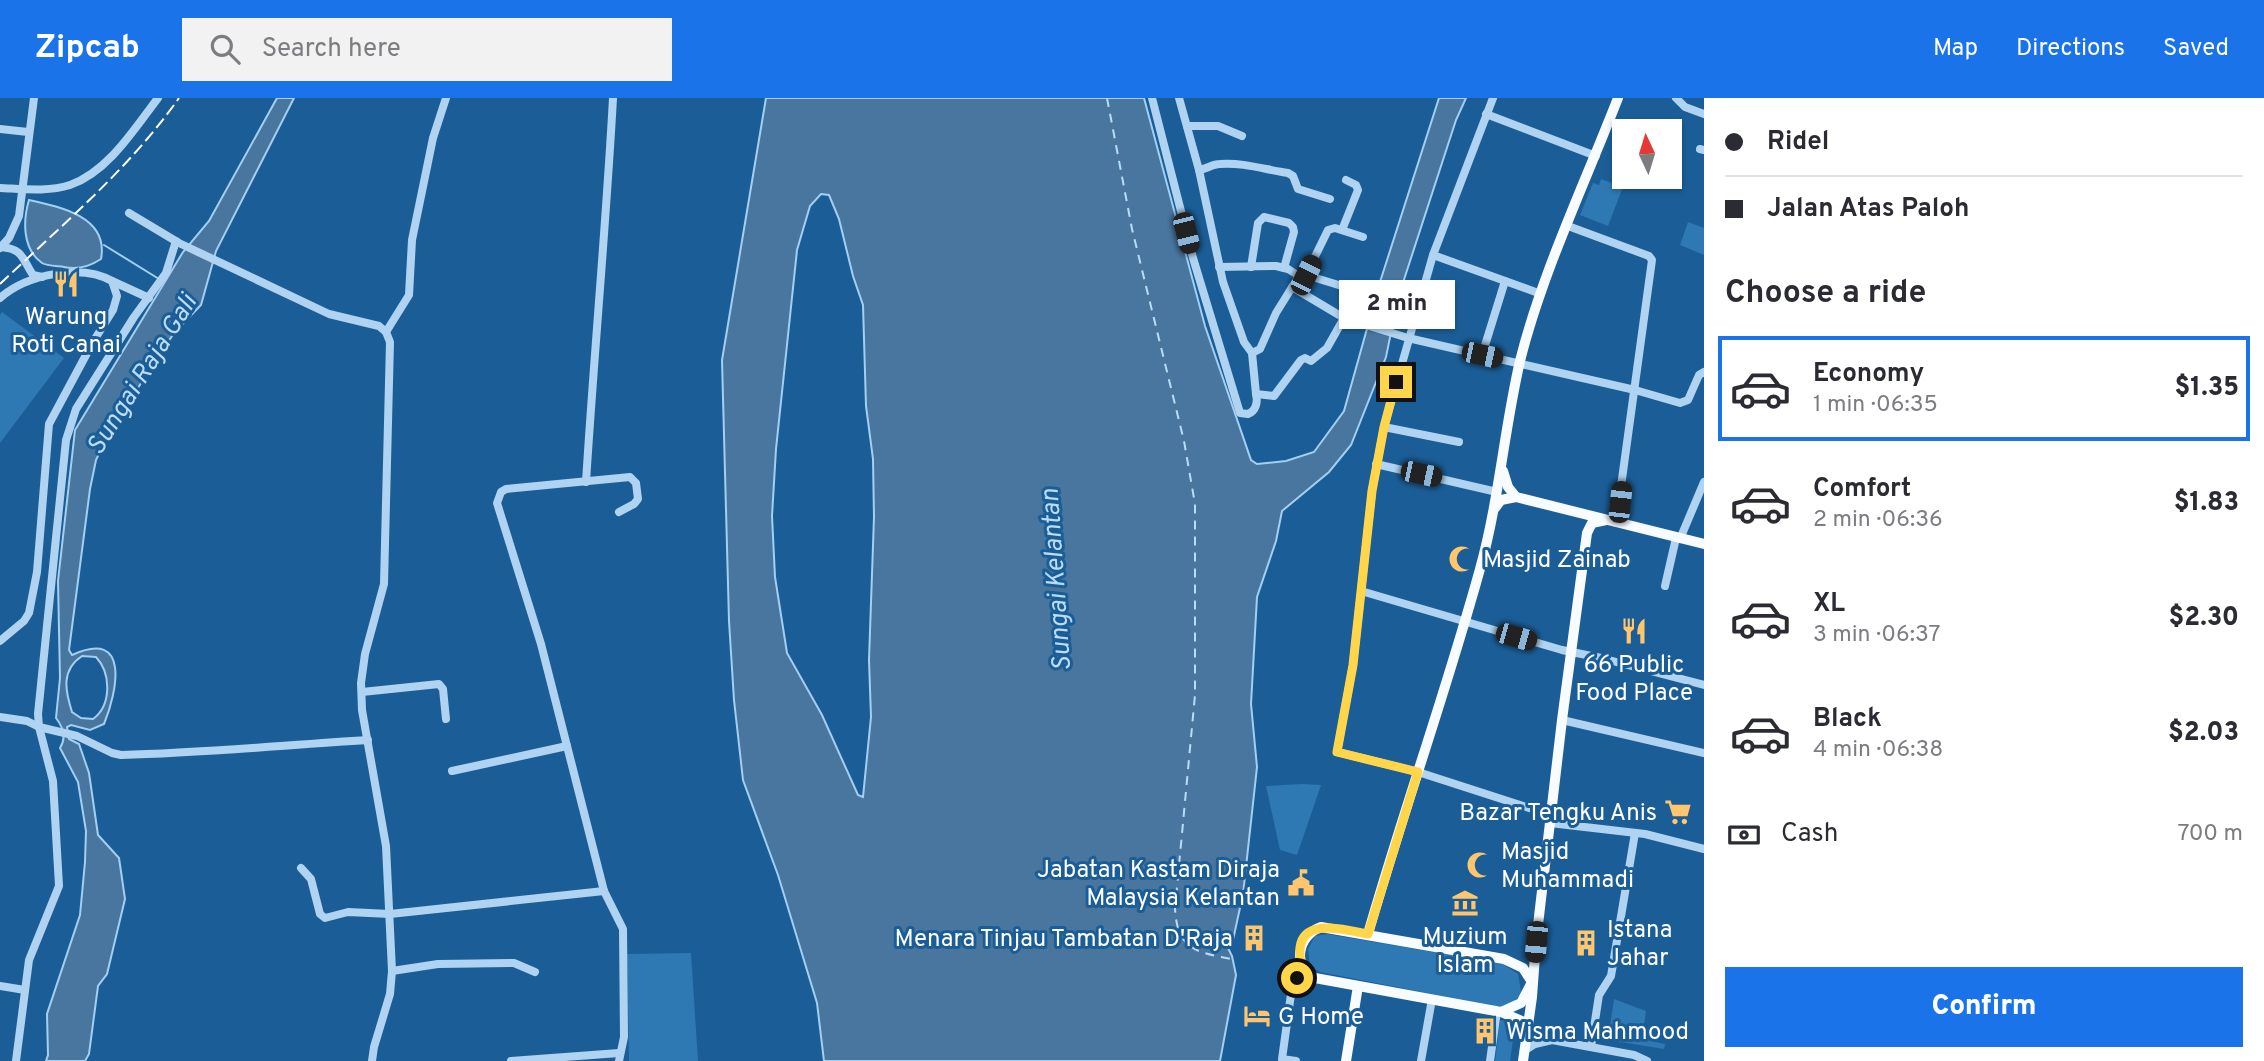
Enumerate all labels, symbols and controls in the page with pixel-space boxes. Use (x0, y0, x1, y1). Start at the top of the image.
search box (182, 18, 672, 81)
text: Zipcab (35, 28, 140, 70)
icon: search (206, 30, 244, 68)
text: Search here (262, 33, 401, 66)
text: Map (1933, 34, 1978, 64)
text: Directions (2016, 34, 2125, 64)
text: Saved (2163, 34, 2229, 64)
north arrow (1612, 119, 1682, 189)
map controls (1612, 119, 1682, 189)
text: Ridel (1767, 126, 1829, 159)
text: Jalan Atas Paloh (1767, 193, 1969, 226)
car (1171, 210, 1202, 256)
car (1288, 252, 1325, 298)
restaurant icon: Warung Roti Canai (51, 269, 81, 299)
text: Choose a ride (1725, 274, 1926, 314)
callout: 2 min (1338, 280, 1454, 330)
water label: Sungai Raja Gali (81, 288, 206, 462)
text: 2 min (1367, 290, 1427, 319)
place label: Warung Roti Canai (11, 303, 121, 361)
car (1460, 340, 1505, 370)
icon: car (1729, 357, 1792, 420)
text: Economy (1813, 358, 1924, 391)
route end (1380, 366, 1412, 398)
text: $1.35 (2174, 372, 2239, 405)
text: 1 min · 06:35 (1813, 391, 1938, 420)
car (1399, 459, 1444, 489)
icon: car (1729, 472, 1792, 535)
text: Comfort (1813, 473, 1911, 506)
car (1608, 480, 1633, 524)
water label: Sungai Kelantan (1035, 487, 1080, 672)
text: $1.83 (2174, 487, 2239, 520)
text: 2 min · 06:36 (1813, 506, 1943, 535)
mosque icon: Masjid Zainab (1447, 544, 1477, 574)
place label: Masjid Zainab (1483, 546, 1631, 576)
icon: car (1729, 587, 1792, 650)
text: XL (1813, 588, 1845, 621)
text: $2.30 (2168, 602, 2239, 635)
restaurant icon: 66 Public Food Place (1619, 616, 1649, 646)
car (1493, 621, 1540, 653)
text: 3 min · 06:37 (1813, 621, 1941, 650)
place label: 66 Public Food Place (1575, 651, 1693, 709)
icon: car (1729, 702, 1792, 765)
text: Black (1813, 703, 1882, 736)
text: $2.03 (2168, 717, 2239, 750)
text: 4 min · 06:38 (1813, 736, 1943, 765)
supermarket icon: Bazar Tengku Anis (1663, 797, 1693, 827)
place label: Bazar Tengku Anis (1459, 799, 1657, 829)
icon: cash (1725, 816, 1763, 854)
text: Cash (1781, 818, 1838, 851)
text: 700 m (2177, 820, 2243, 849)
place label: Masjid Muhammadi (1501, 838, 1634, 896)
mosque icon: Masjid Muhammadi (1465, 850, 1495, 880)
place label: Jabatan Kastam Diraja Malaysia Kelantan (1037, 856, 1280, 914)
public building icon: Jabatan Kastam Diraja Malaysia Kelantan (1286, 868, 1316, 898)
museum icon: Muzium Islam (1450, 888, 1480, 918)
place label: Istana Jahar (1607, 916, 1672, 974)
car (1524, 920, 1549, 964)
building icon: Menara Tinjau Tambatan D'Raja (1239, 923, 1269, 953)
place label: Muzium Islam (1422, 923, 1508, 981)
place label: Menara Tinjau Tambatan D'Raja (895, 925, 1233, 955)
building icon: Istana Jahar (1571, 928, 1601, 958)
route start (1281, 962, 1313, 994)
button: Confirm (1725, 967, 2243, 1047)
hotel icon: G Home (1242, 1001, 1272, 1031)
place label: G Home (1278, 1003, 1364, 1033)
building icon: Wisma Mahmood (1470, 1016, 1500, 1046)
place label: Wisma Mahmood (1506, 1018, 1689, 1048)

